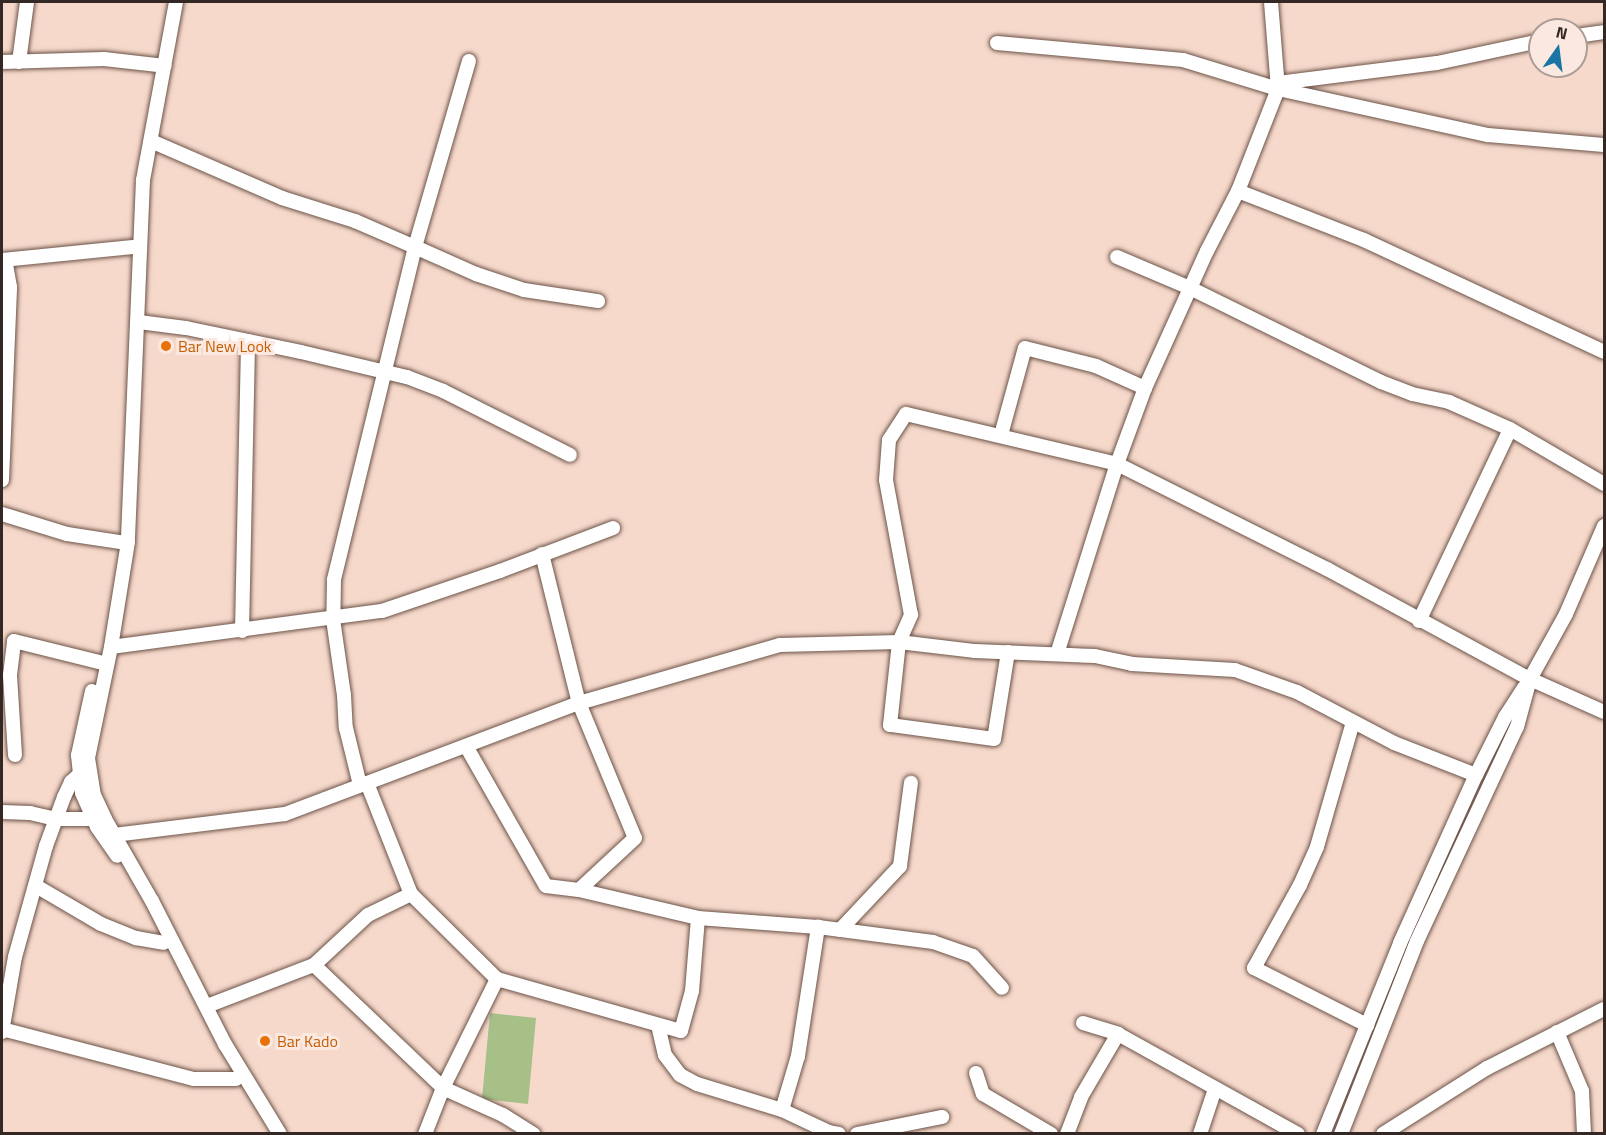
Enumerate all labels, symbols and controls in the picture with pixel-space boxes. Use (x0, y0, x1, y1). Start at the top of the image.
north arrow (1528, 18, 1588, 78)
text: N (1554, 19, 1570, 45)
place label: Bar New Look (178, 336, 272, 356)
marker: Bar New Look (159, 339, 173, 353)
place label: Bar Kado (277, 1031, 338, 1051)
marker: Bar Kado (258, 1034, 272, 1048)

